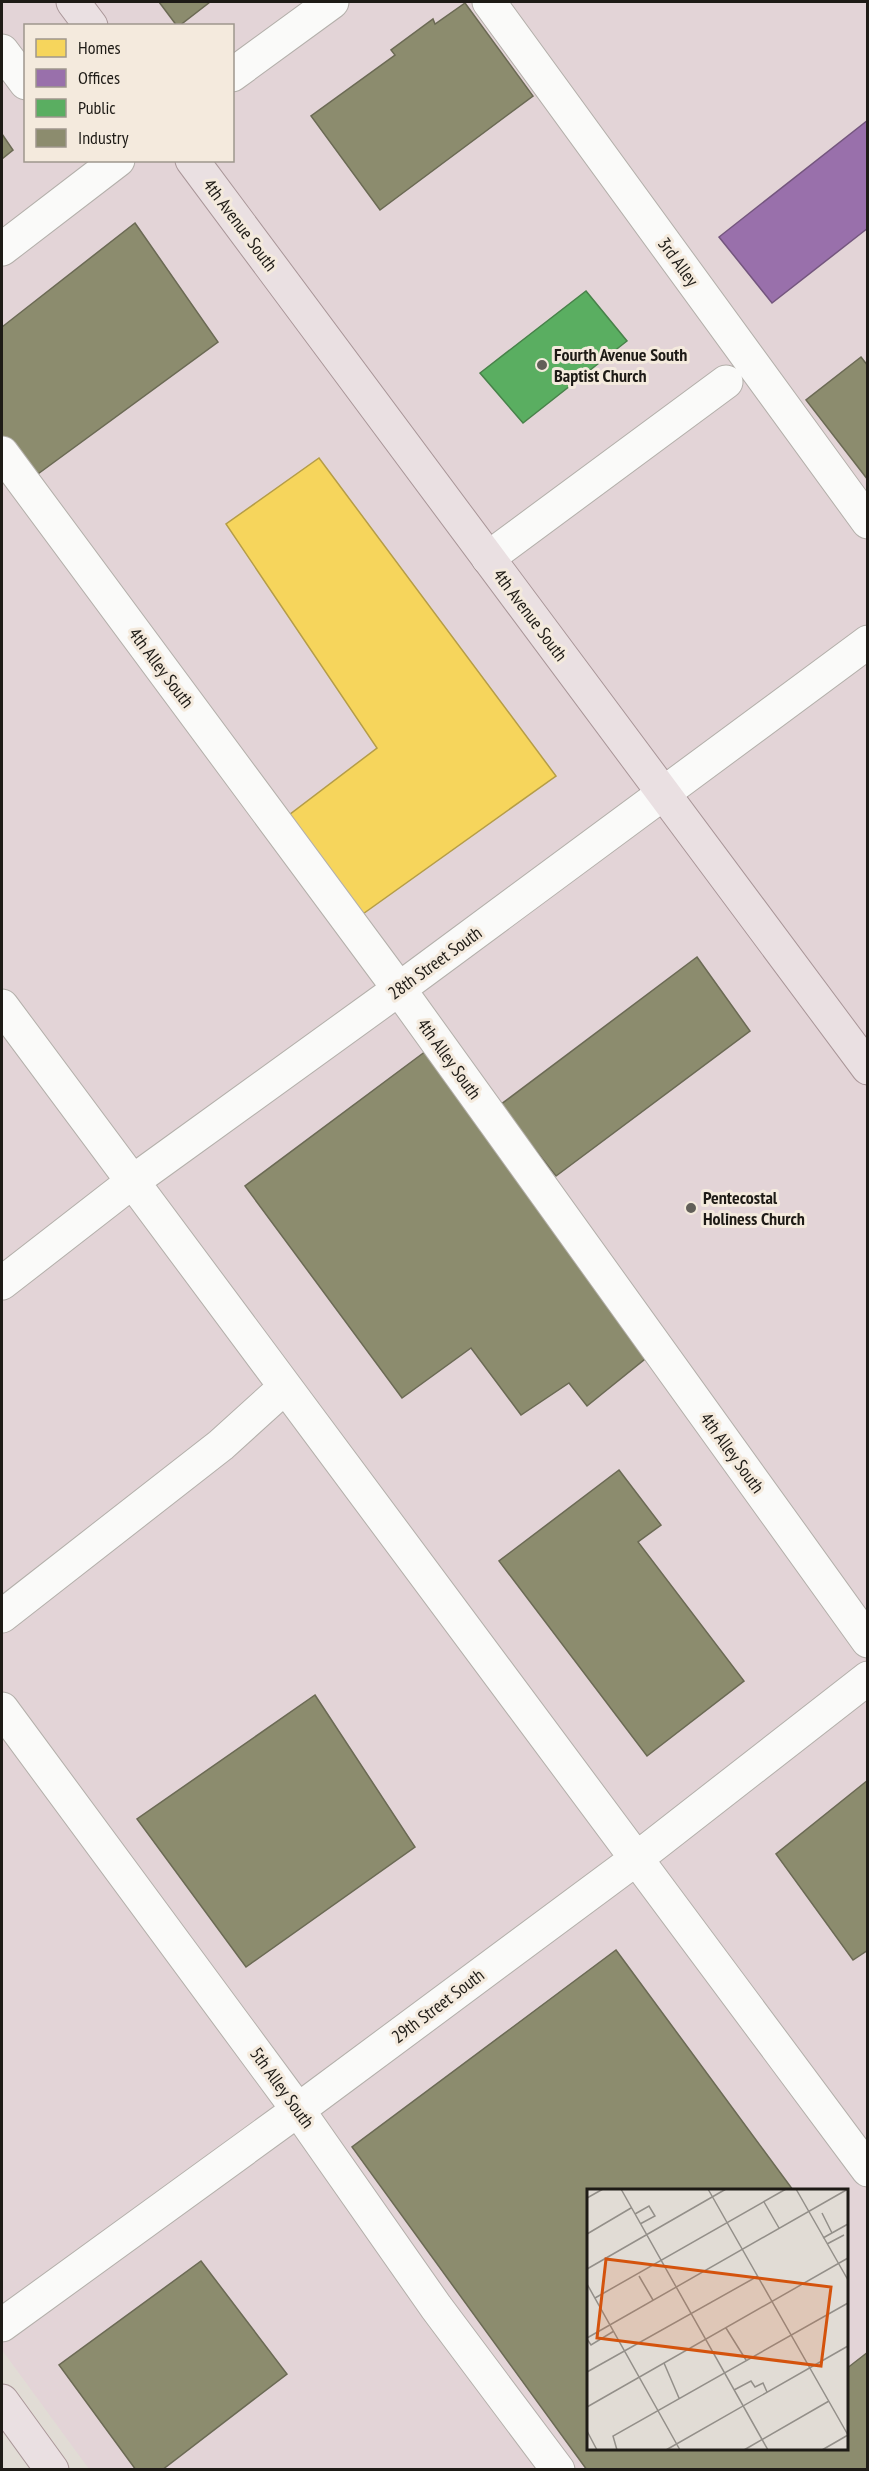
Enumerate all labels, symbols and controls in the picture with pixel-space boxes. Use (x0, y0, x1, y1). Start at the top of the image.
legend (24, 24, 234, 162)
text: Homes (78, 36, 121, 59)
text: Offices (78, 66, 120, 89)
text: Public (78, 96, 116, 119)
text: Industry (78, 126, 129, 149)
street label: 4th Avenue South (198, 174, 283, 275)
street label: 3rd Alley (653, 233, 704, 291)
place label: Fourth Avenue South Baptist Church (554, 343, 687, 387)
marker: Fourth Avenue South Baptist Church (535, 358, 549, 372)
street label: 4th Avenue South (488, 564, 573, 665)
street label: 4th Alley South (124, 623, 199, 712)
street label: 28th Street South (383, 921, 486, 1004)
street label: 4th Alley South (412, 1014, 486, 1104)
place label: Pentecostal Holiness Church (703, 1186, 805, 1230)
marker: Pentecostal Holiness Church (684, 1201, 698, 1215)
street label: 4th Alley South (695, 1408, 769, 1498)
street label: 29th Street South (387, 1963, 489, 2048)
street label: 5th Alley South (245, 2043, 319, 2133)
inset map (587, 2189, 848, 2450)

